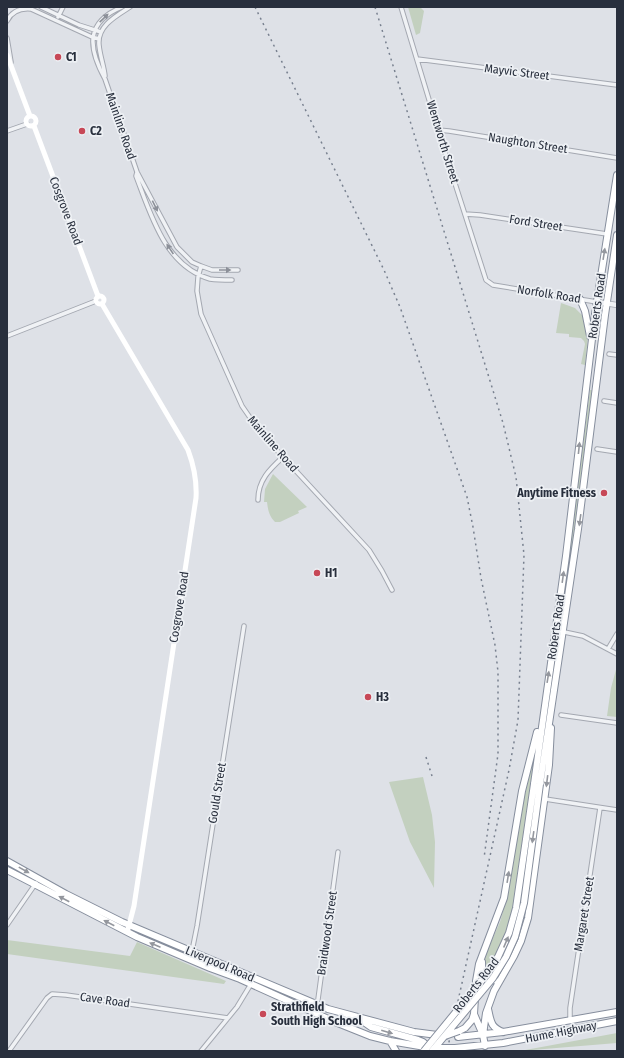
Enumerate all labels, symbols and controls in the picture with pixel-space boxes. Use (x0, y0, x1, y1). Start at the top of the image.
one-way arrow (99, 13, 109, 23)
place label: C1 (66, 50, 77, 64)
marker: C1 (53, 52, 63, 62)
street label: Mayvic Street (484, 61, 550, 83)
street label: Mainline Road (103, 91, 139, 161)
street label: Wentworth Street (424, 99, 462, 185)
place label: C2 (90, 124, 102, 138)
marker: C2 (77, 126, 87, 136)
street label: Naughton Street (487, 130, 569, 156)
street label: Cosgrove Road (47, 175, 85, 247)
one-way arrow (152, 201, 158, 212)
street label: Ford Street (508, 212, 564, 234)
one-way arrow (166, 243, 173, 255)
one-way arrow (601, 248, 607, 260)
one-way arrow (219, 267, 232, 273)
street label: Roberts Road (585, 272, 609, 340)
street label: Norfolk Road (516, 282, 582, 306)
street label: Mainline Road (245, 413, 301, 475)
one-way arrow (576, 442, 582, 454)
place label: Anytime Fitness (516, 486, 597, 500)
marker: Anytime Fitness (599, 488, 609, 498)
one-way arrow (577, 513, 583, 526)
place label: H1 (325, 566, 337, 580)
marker: H1 (312, 568, 322, 578)
street label: Cosgrove Road (166, 570, 192, 644)
one-way arrow (560, 571, 566, 583)
street label: Roberts Road (544, 593, 568, 661)
one-way arrow (545, 670, 551, 683)
place label: H3 (376, 690, 389, 704)
marker: H3 (363, 692, 373, 702)
street label: Gould Street (205, 762, 229, 824)
one-way arrow (544, 775, 550, 788)
one-way arrow (530, 831, 536, 843)
one-way arrow (18, 866, 30, 873)
one-way arrow (505, 871, 511, 883)
street label: Margaret Street (571, 875, 597, 953)
street label: Braidwood Street (314, 890, 340, 976)
one-way arrow (58, 896, 69, 903)
one-way arrow (104, 920, 115, 927)
one-way arrow (503, 935, 509, 947)
one-way arrow (150, 942, 161, 948)
street label: Liverpool Road (183, 943, 257, 985)
street label: Roberts Road (450, 955, 502, 1015)
street label: Cave Road (79, 990, 131, 1010)
place label: Strathfield South High School (271, 1000, 363, 1028)
marker: Strathfield South High School (258, 1009, 268, 1019)
street label: Hume Highway (524, 1018, 599, 1046)
one-way arrow (381, 1029, 393, 1035)

